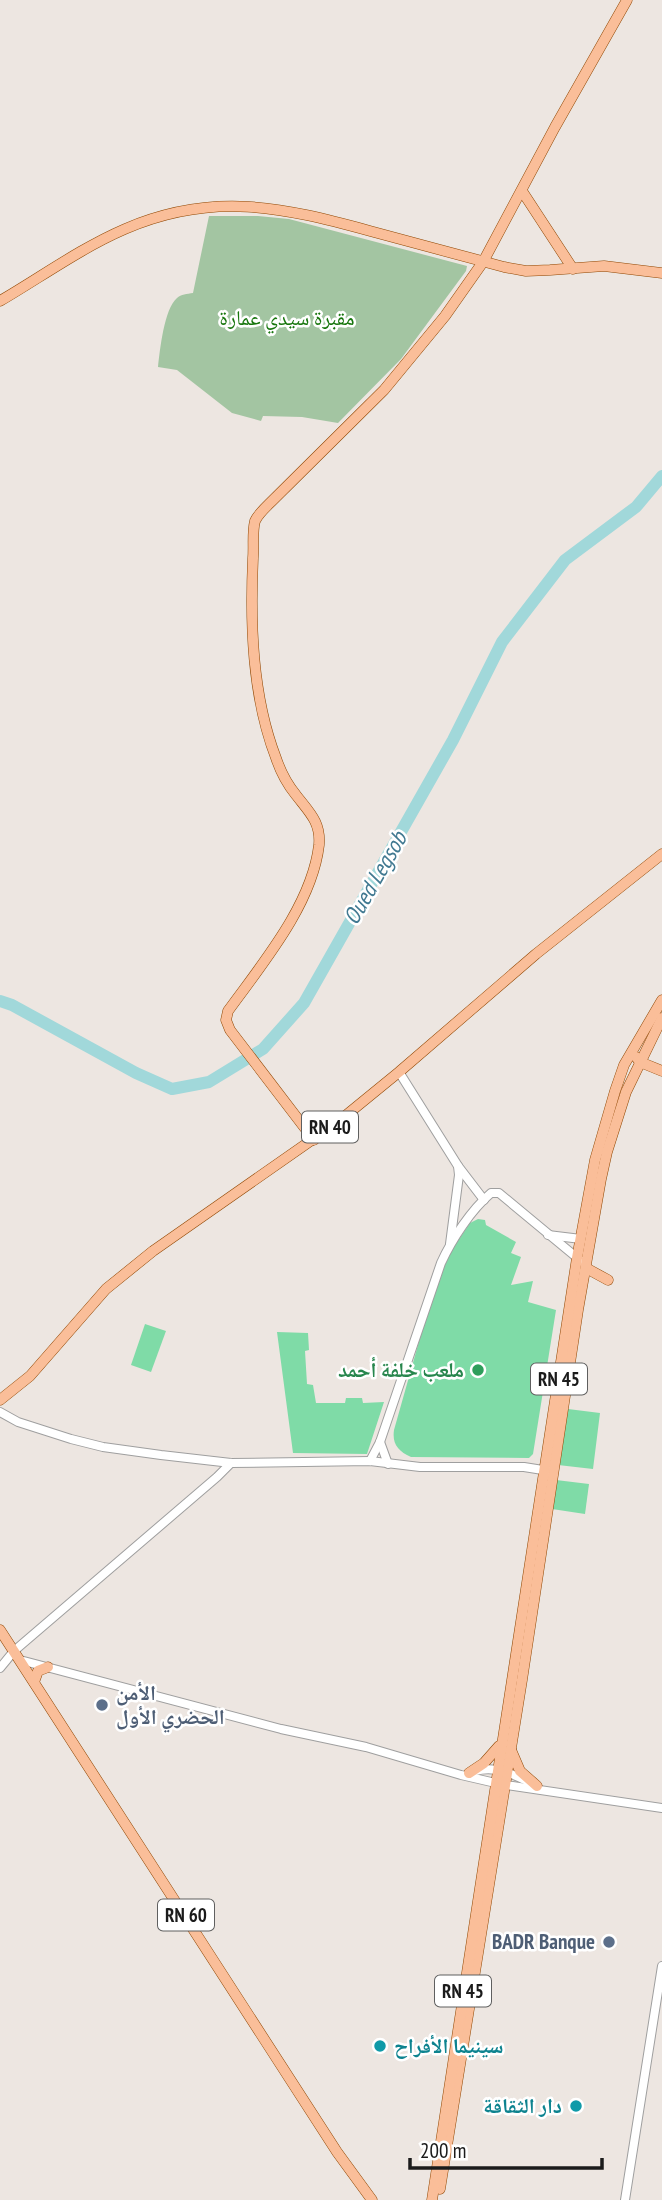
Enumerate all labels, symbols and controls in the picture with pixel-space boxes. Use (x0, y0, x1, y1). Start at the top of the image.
park label: مقبرة سيدي عمارة (219, 304, 355, 334)
water label: Oued Legsob (336, 824, 414, 929)
road number: RN 40 (302, 1112, 358, 1142)
place label: ملعب خلفة أحمد (338, 1356, 464, 1383)
marker: ملعب خلفة أحمد (470, 1362, 486, 1378)
road number: RN 45 (531, 1364, 587, 1394)
place label: الأمن الحضري الأول (116, 1679, 225, 1733)
marker: الأمن الحضري الأول (94, 1697, 110, 1713)
road number: RN 60 (158, 1899, 214, 1930)
place label: BADR Banque (492, 1928, 595, 1955)
marker: BADR Banque (601, 1934, 617, 1950)
road number: RN 45 (435, 1976, 491, 2007)
place label: سينيما الأفراح (394, 2032, 503, 2059)
marker: سينيما الأفراح (372, 2038, 388, 2054)
place label: دار الثقاقة (483, 2092, 562, 2119)
marker: دار الثقاقة (568, 2098, 584, 2114)
scale bar (410, 2126, 602, 2170)
text: 200 m (420, 2137, 466, 2164)

